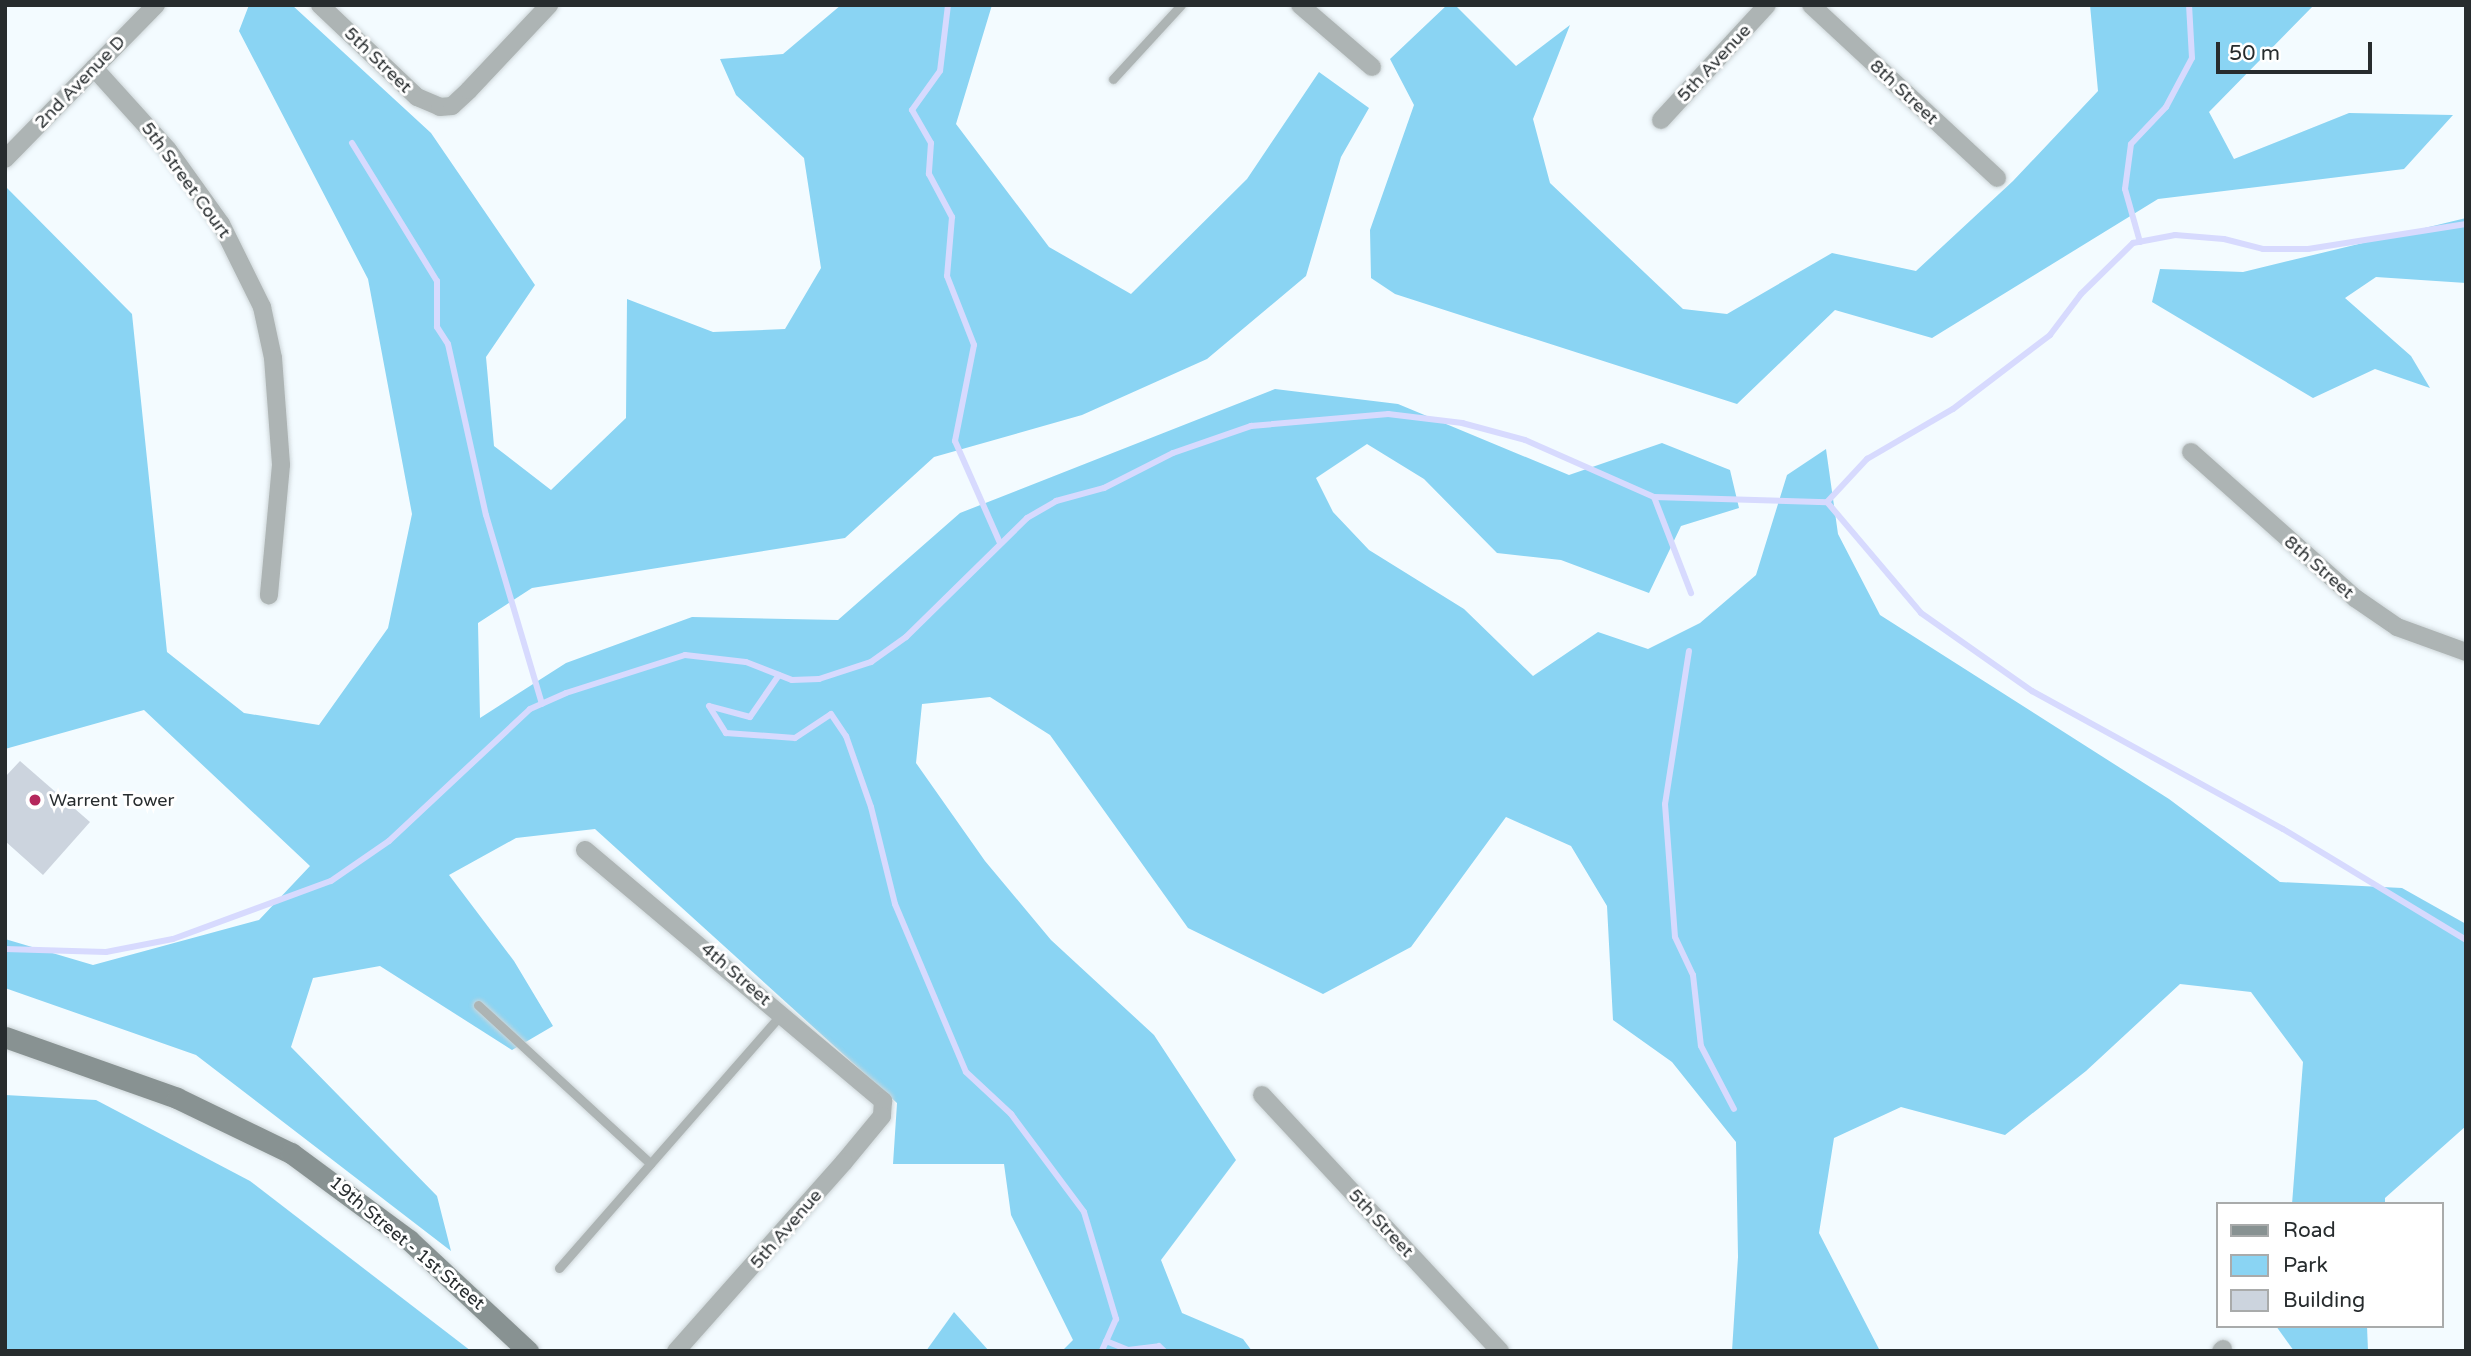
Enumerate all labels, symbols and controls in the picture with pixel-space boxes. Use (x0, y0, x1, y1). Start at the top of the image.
street label: 5th Avenue (1673, 20, 1755, 106)
street label: 5th Street (340, 23, 416, 97)
scale bar (2219, 28, 2375, 72)
street label: 2nd Avenue D (30, 31, 130, 133)
text: 50 m (2229, 41, 2280, 66)
street label: 8th Street (1865, 55, 1943, 129)
street label: 5th Street Court (137, 118, 235, 242)
street label: 8th Street (2280, 531, 2358, 603)
place label: Warrent Tower (49, 789, 174, 811)
marker: Warrent Tower (27, 792, 43, 808)
street label: 4th Street (697, 938, 775, 1010)
street label: 19th Street - 1st Street (325, 1172, 489, 1314)
street label: 5th Street (1344, 1184, 1418, 1262)
street label: 5th Avenue (746, 1185, 826, 1273)
legend (2216, 1202, 2443, 1328)
text: Road (2283, 1218, 2336, 1243)
text: Park (2283, 1253, 2328, 1278)
text: Building (2283, 1288, 2365, 1313)

